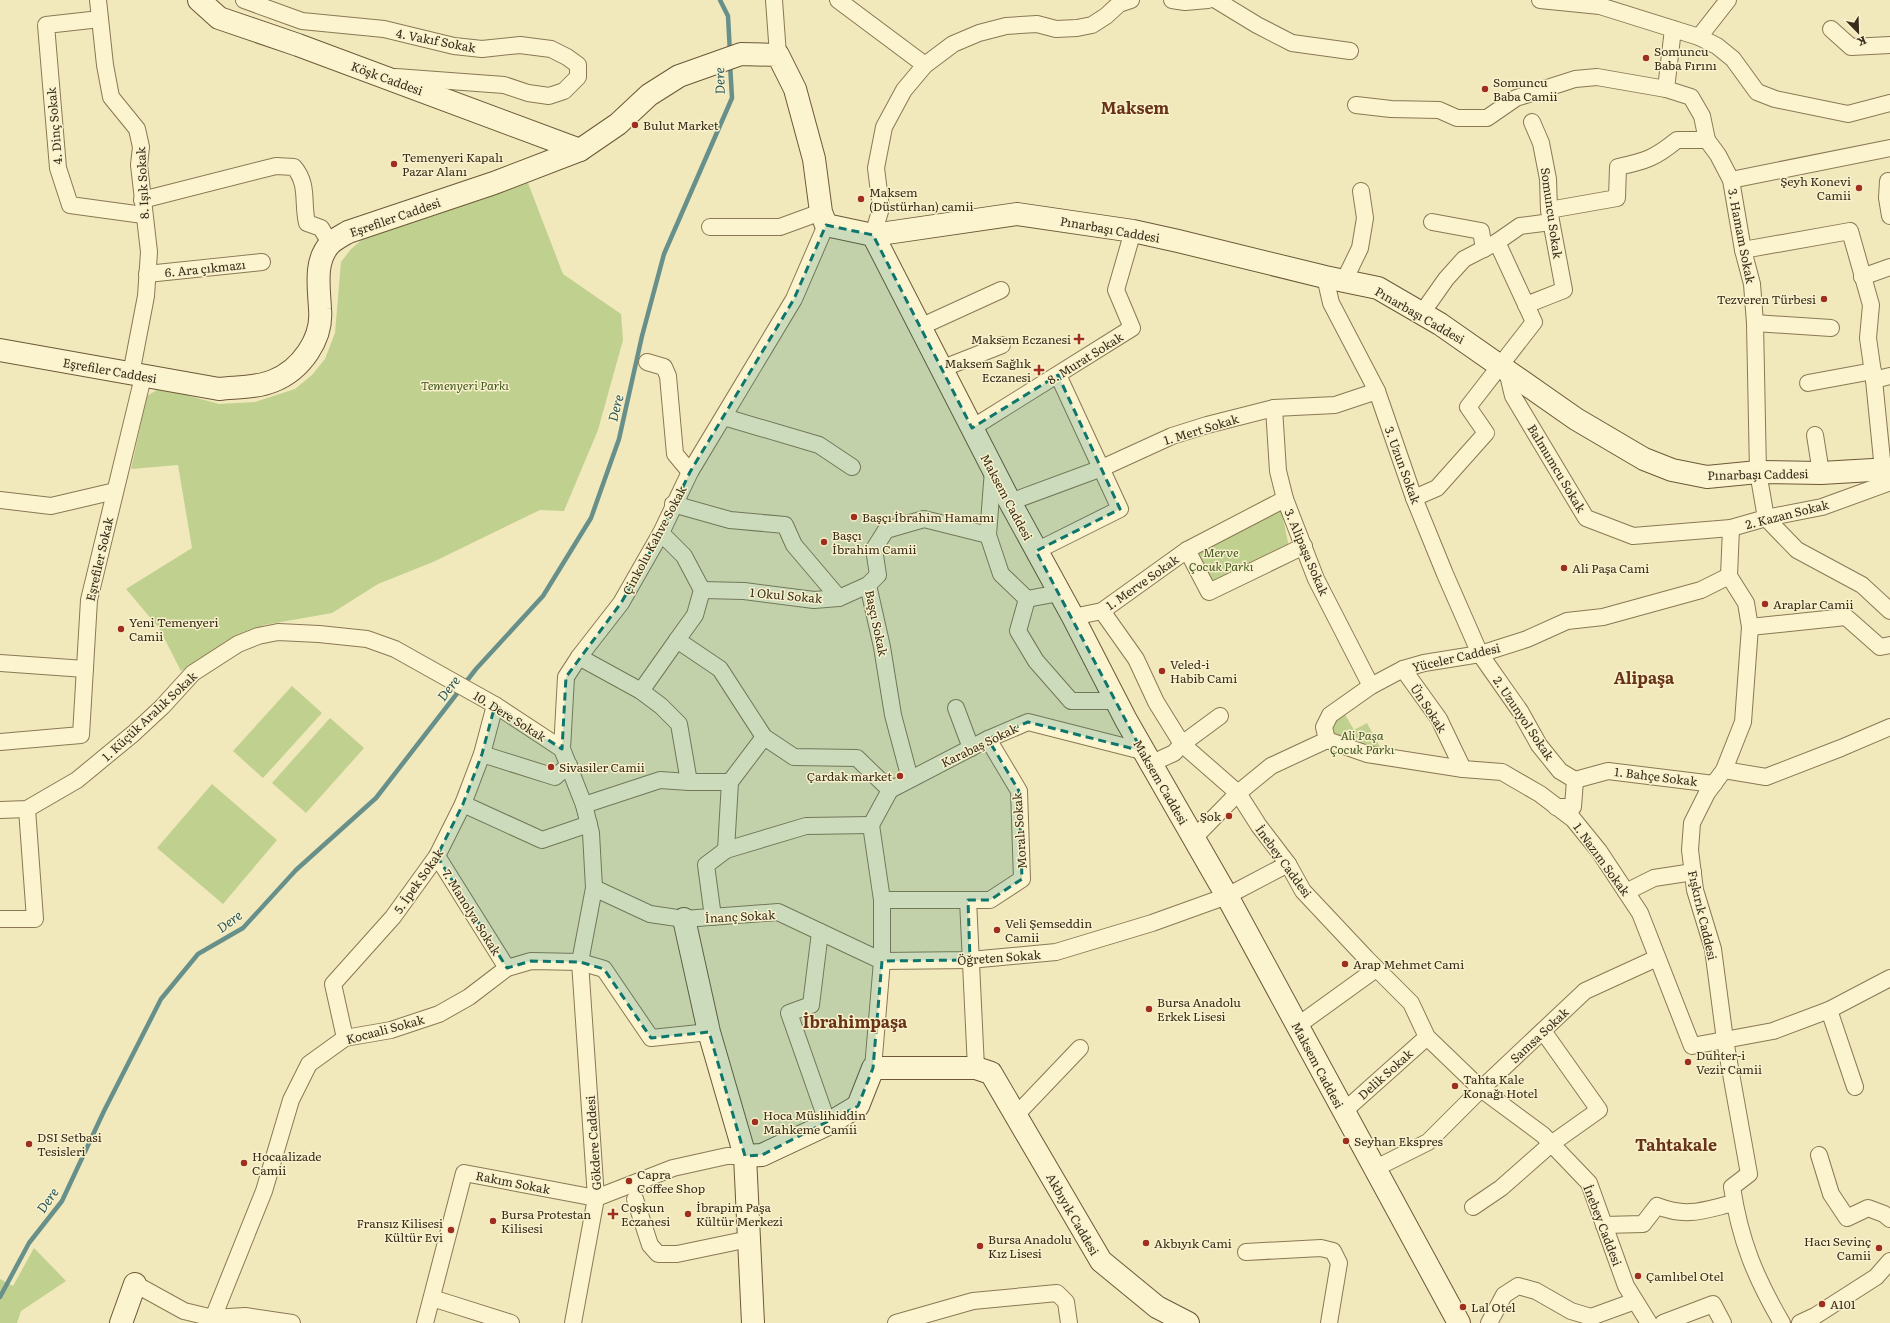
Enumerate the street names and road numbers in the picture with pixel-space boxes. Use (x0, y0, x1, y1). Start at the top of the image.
street label: 4. Vakıf Sokak (395, 23, 478, 57)
street label: Köşk Caddesi (349, 57, 425, 99)
street label: 4. Dinç Sokak (42, 86, 66, 165)
street label: 8. Işık Sokak (131, 146, 153, 220)
street label: Somuncu Sokak (1537, 166, 1567, 260)
street label: 3. Hamam Sokak (1724, 187, 1760, 286)
street label: Eşrefiler Caddesi (347, 193, 443, 241)
street label: Pınarbaşı Caddesi (1059, 211, 1161, 247)
street label: 6. Ara çıkmazı (164, 255, 246, 281)
street label: Pınarbaşı Caddesi (1372, 282, 1468, 348)
street label: 8. Murat Sokak (1044, 327, 1127, 388)
street label: Eşrefiler Caddesi (62, 353, 158, 387)
street label: 1. Mert Sokak (1161, 409, 1241, 449)
street label: Balmumcu Sokak (1524, 421, 1591, 516)
street label: 3. Uzun Sokak (1381, 424, 1426, 507)
street label: Maksem Caddesi (977, 451, 1037, 543)
street label: Pınarbaşı Caddesi (1707, 464, 1809, 484)
street label: Çinkolu Kahve Sokak (618, 481, 691, 598)
street label: 2. Kazan Sokak (1743, 495, 1831, 533)
street label: 3. Alipaşa Sokak (1281, 506, 1334, 599)
street label: Eşrefiler Sokak (81, 515, 118, 603)
street label: 1. Merve Sokak (1102, 550, 1183, 614)
street label: 1 Okul Sokak (749, 583, 824, 607)
street label: Başçı Sokak (861, 588, 893, 658)
street label: Yüceler Caddesi (1410, 638, 1502, 676)
street label: 1. Küçük Aralık Sokak (97, 667, 201, 765)
street label: 2. Uzunyol Sokak (1489, 673, 1559, 764)
street label: Ün Sokak (1406, 680, 1452, 737)
street label: 10. Dere Sokak (470, 686, 550, 746)
street label: Karabaş Sokak (937, 718, 1021, 771)
street label: Maksem Caddesi (1129, 736, 1193, 828)
street label: 1. Bahçe Sokak (1614, 762, 1699, 790)
street label: Moralı Sokak (1007, 792, 1031, 870)
street label: 1. Nazım Sokak (1569, 819, 1635, 900)
street label: İnebey Caddesi (1251, 821, 1317, 901)
street label: 5. İpek Sokak (389, 844, 447, 917)
street label: 7. Manolya Sokak (438, 865, 506, 959)
street label: Fışkırık Caddesi (1684, 868, 1722, 962)
street label: İnanç Sokak (704, 905, 776, 927)
street label: Öğreten Sokak (957, 945, 1042, 969)
street label: Samsa Sokak (1506, 1003, 1573, 1067)
street label: Kocaali Sokak (344, 1010, 427, 1048)
street label: Maksem Caddesi (1288, 1019, 1348, 1111)
street label: Delik Sokak (1354, 1044, 1417, 1103)
street label: Gökdere Caddesi (581, 1095, 605, 1191)
street label: Rakım Sokak (474, 1166, 552, 1198)
street label: Akbıyık Caddesi (1042, 1170, 1104, 1258)
street label: İnebey Caddesi (1579, 1182, 1627, 1268)

